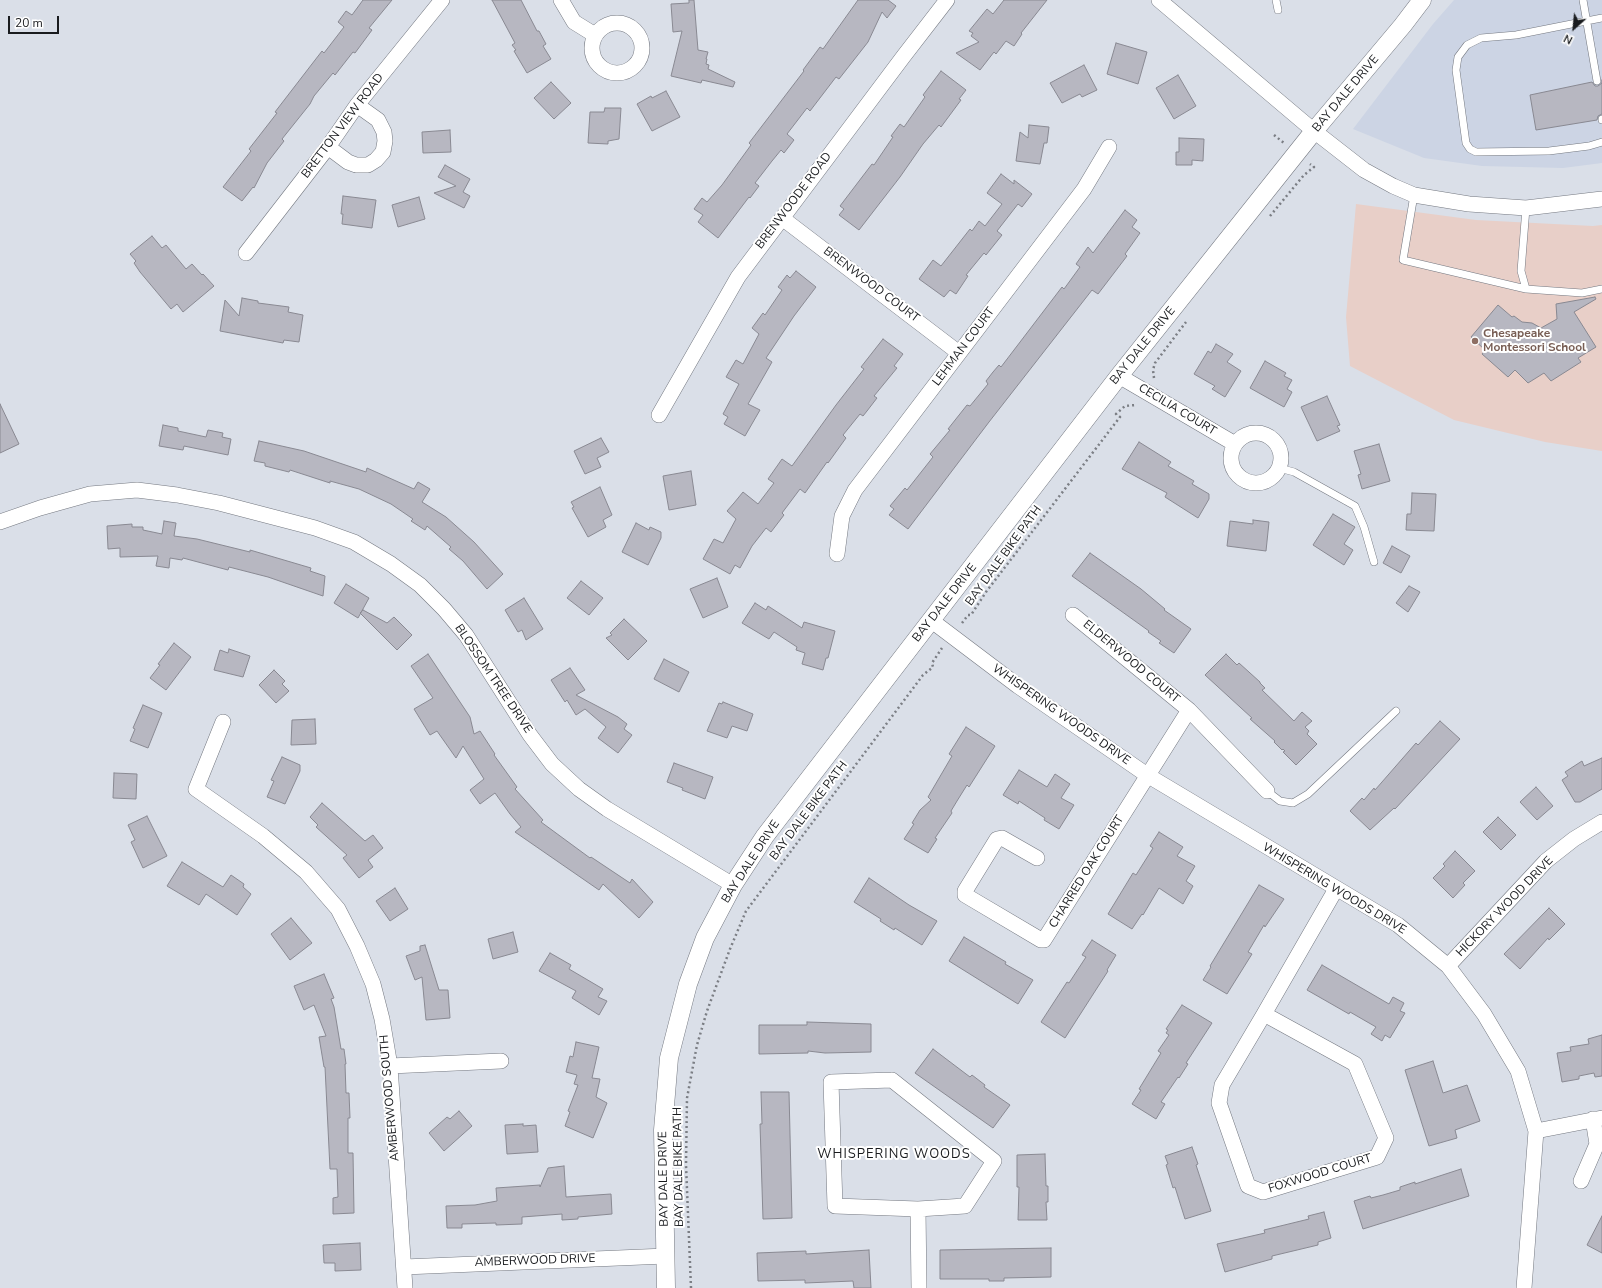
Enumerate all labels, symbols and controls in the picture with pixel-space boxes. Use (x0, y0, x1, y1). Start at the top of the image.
scale bar (10, 8, 61, 34)
north arrow (1554, 8, 1594, 48)
text: 20 m (15, 15, 43, 31)
text: N (1561, 31, 1575, 48)
street label: BAY DALE DRIVE (1310, 53, 1382, 135)
street label: BRETTON VIEW ROAD (299, 71, 387, 181)
street label: BRENWOODE ROAD (753, 150, 835, 252)
street label: BRENWOOD COURT (820, 244, 922, 326)
street label: BAY DALE DRIVE (1107, 304, 1179, 388)
street label: LEHMAN COURT (930, 305, 998, 389)
place label: Chesapeake Montessori School (1483, 327, 1586, 355)
marker: Chesapeake Montessori School (1470, 336, 1480, 346)
street label: CECILIA COURT (1135, 381, 1219, 439)
street label: BAY DALE BIKE PATH (963, 503, 1045, 609)
street label: BAY DALE DRIVE (910, 561, 980, 645)
street label: ELDERWOOD COURT (1080, 617, 1182, 707)
street label: BLOSSOM TREE DRIVE (451, 622, 535, 736)
street label: WHISPERING WOODS DRIVE (989, 662, 1133, 768)
street label: BAY DALE BIKE PATH (767, 759, 851, 863)
street label: CHARRED OAK COURT (1046, 813, 1128, 931)
street label: BAY DALE DRIVE (719, 818, 783, 906)
street label: WHISPERING WOODS DRIVE (1259, 840, 1409, 938)
street label: HICKORY WOOD DRIVE (1453, 854, 1557, 960)
street label: AMBERWOOD SOUTH (377, 1034, 403, 1162)
street label: BAY DALE BIKE PATH (671, 1107, 687, 1227)
street label: BAY DALE DRIVE (656, 1131, 672, 1227)
district label: WHISPERING WOODS (817, 1147, 971, 1163)
street label: FOXWOOD COURT (1267, 1151, 1373, 1197)
street label: AMBERWOOD DRIVE (474, 1252, 596, 1270)

